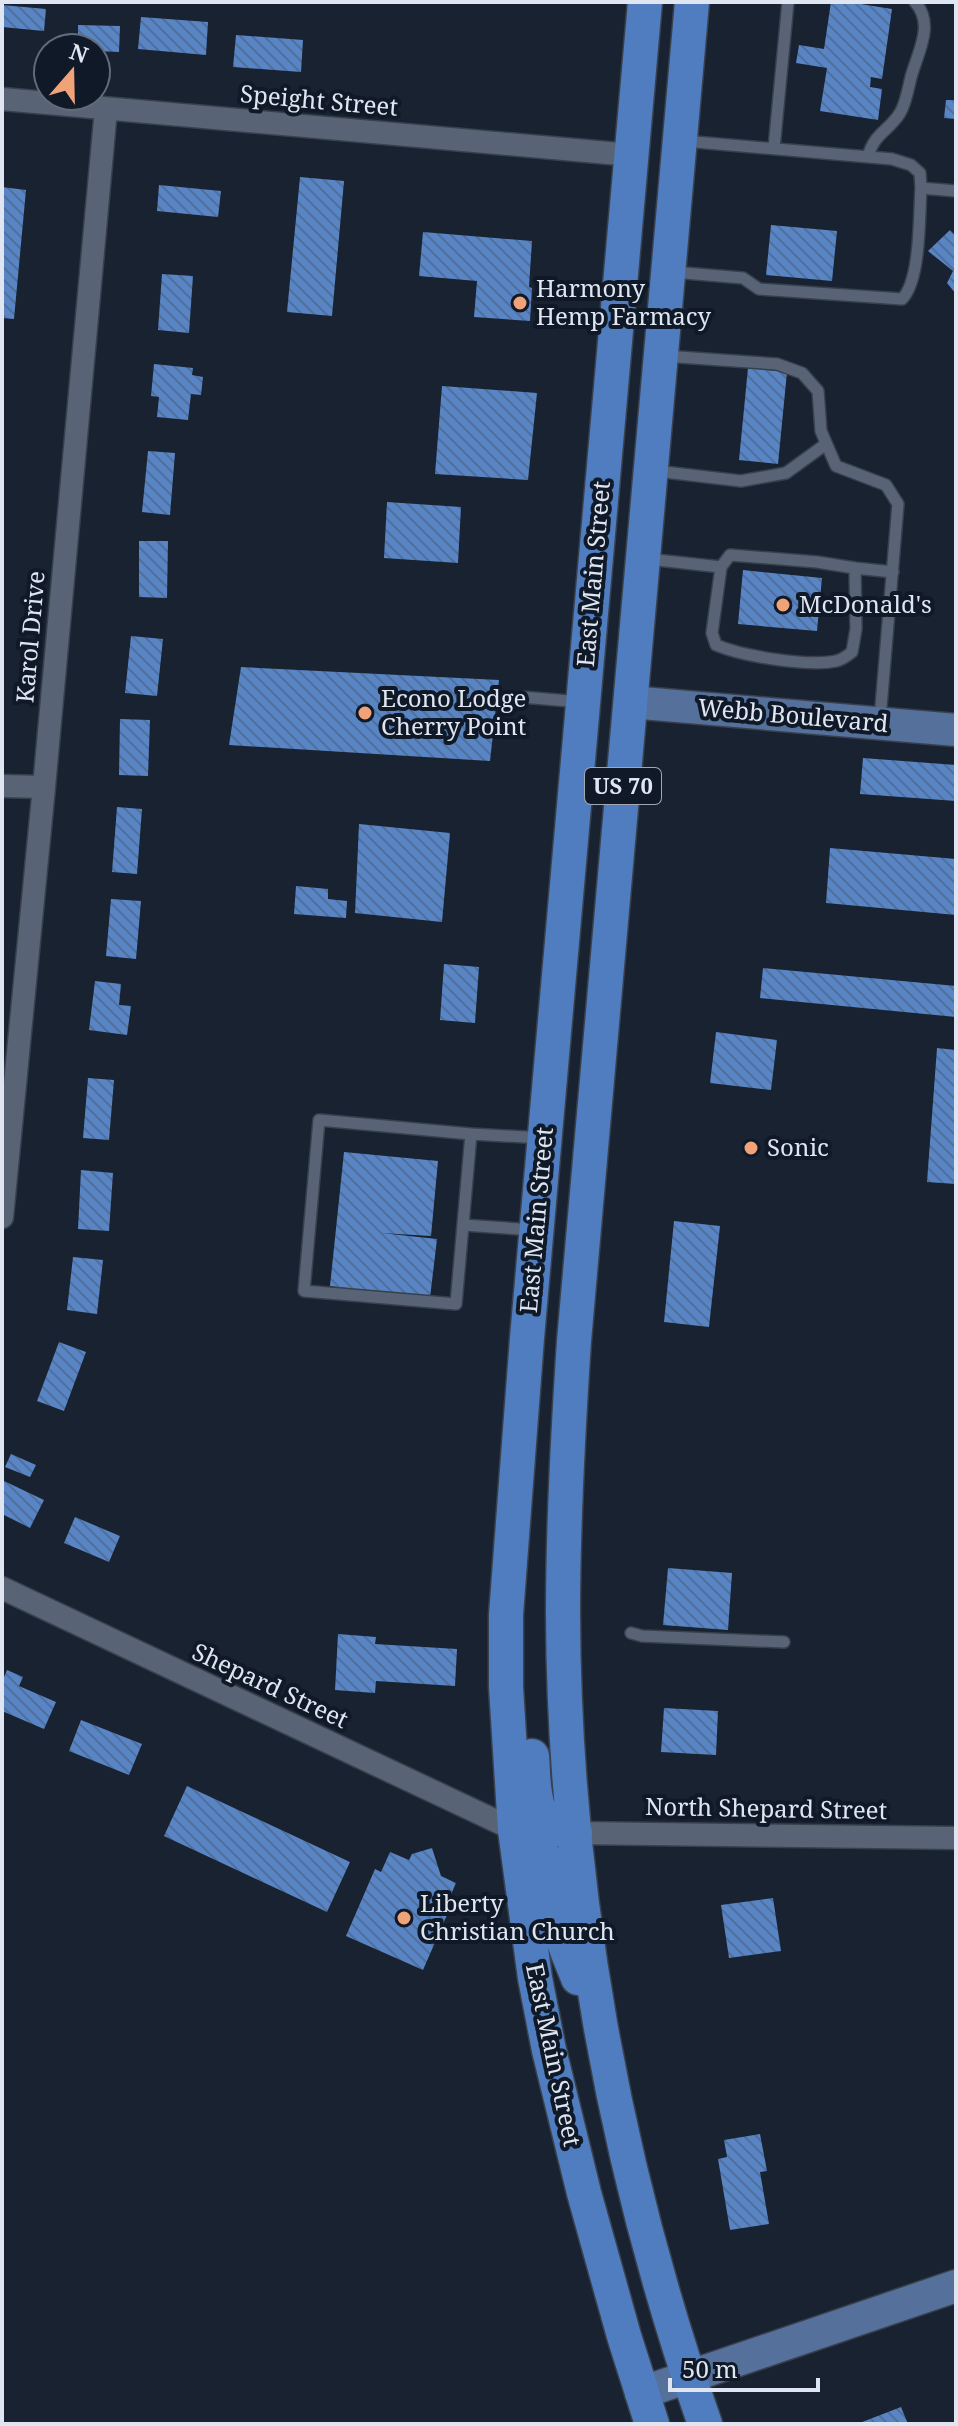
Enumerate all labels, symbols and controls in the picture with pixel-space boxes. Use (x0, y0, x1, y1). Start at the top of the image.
north arrow (32, 32, 112, 112)
text: N (66, 35, 92, 69)
street label: Speight Street (239, 76, 399, 123)
place label: Harmony Hemp Farmacy (536, 271, 712, 332)
marker: Harmony Hemp Farmacy (511, 294, 529, 312)
street label: East Main Street (568, 480, 617, 668)
street label: Karol Drive (7, 570, 52, 704)
place label: McDonald's (799, 587, 932, 620)
marker: McDonald's (774, 596, 792, 614)
place label: Econo Lodge Cherry Point (381, 681, 526, 742)
street label: Webb Boulevard (697, 690, 890, 739)
marker: Econo Lodge Cherry Point (356, 704, 374, 722)
road number: US 70 (585, 768, 661, 804)
street label: East Main Street (511, 1126, 560, 1314)
place label: Sonic (767, 1130, 829, 1163)
marker: Sonic (742, 1139, 760, 1157)
street label: Shepard Street (187, 1634, 354, 1735)
street label: North Shepard Street (645, 1789, 887, 1826)
place label: Liberty Christian Church (420, 1886, 615, 1947)
marker: Liberty Christian Church (395, 1909, 413, 1927)
street label: East Main Street (519, 1960, 590, 2149)
scale bar (670, 2342, 818, 2392)
text: 50 m (682, 2352, 738, 2385)

